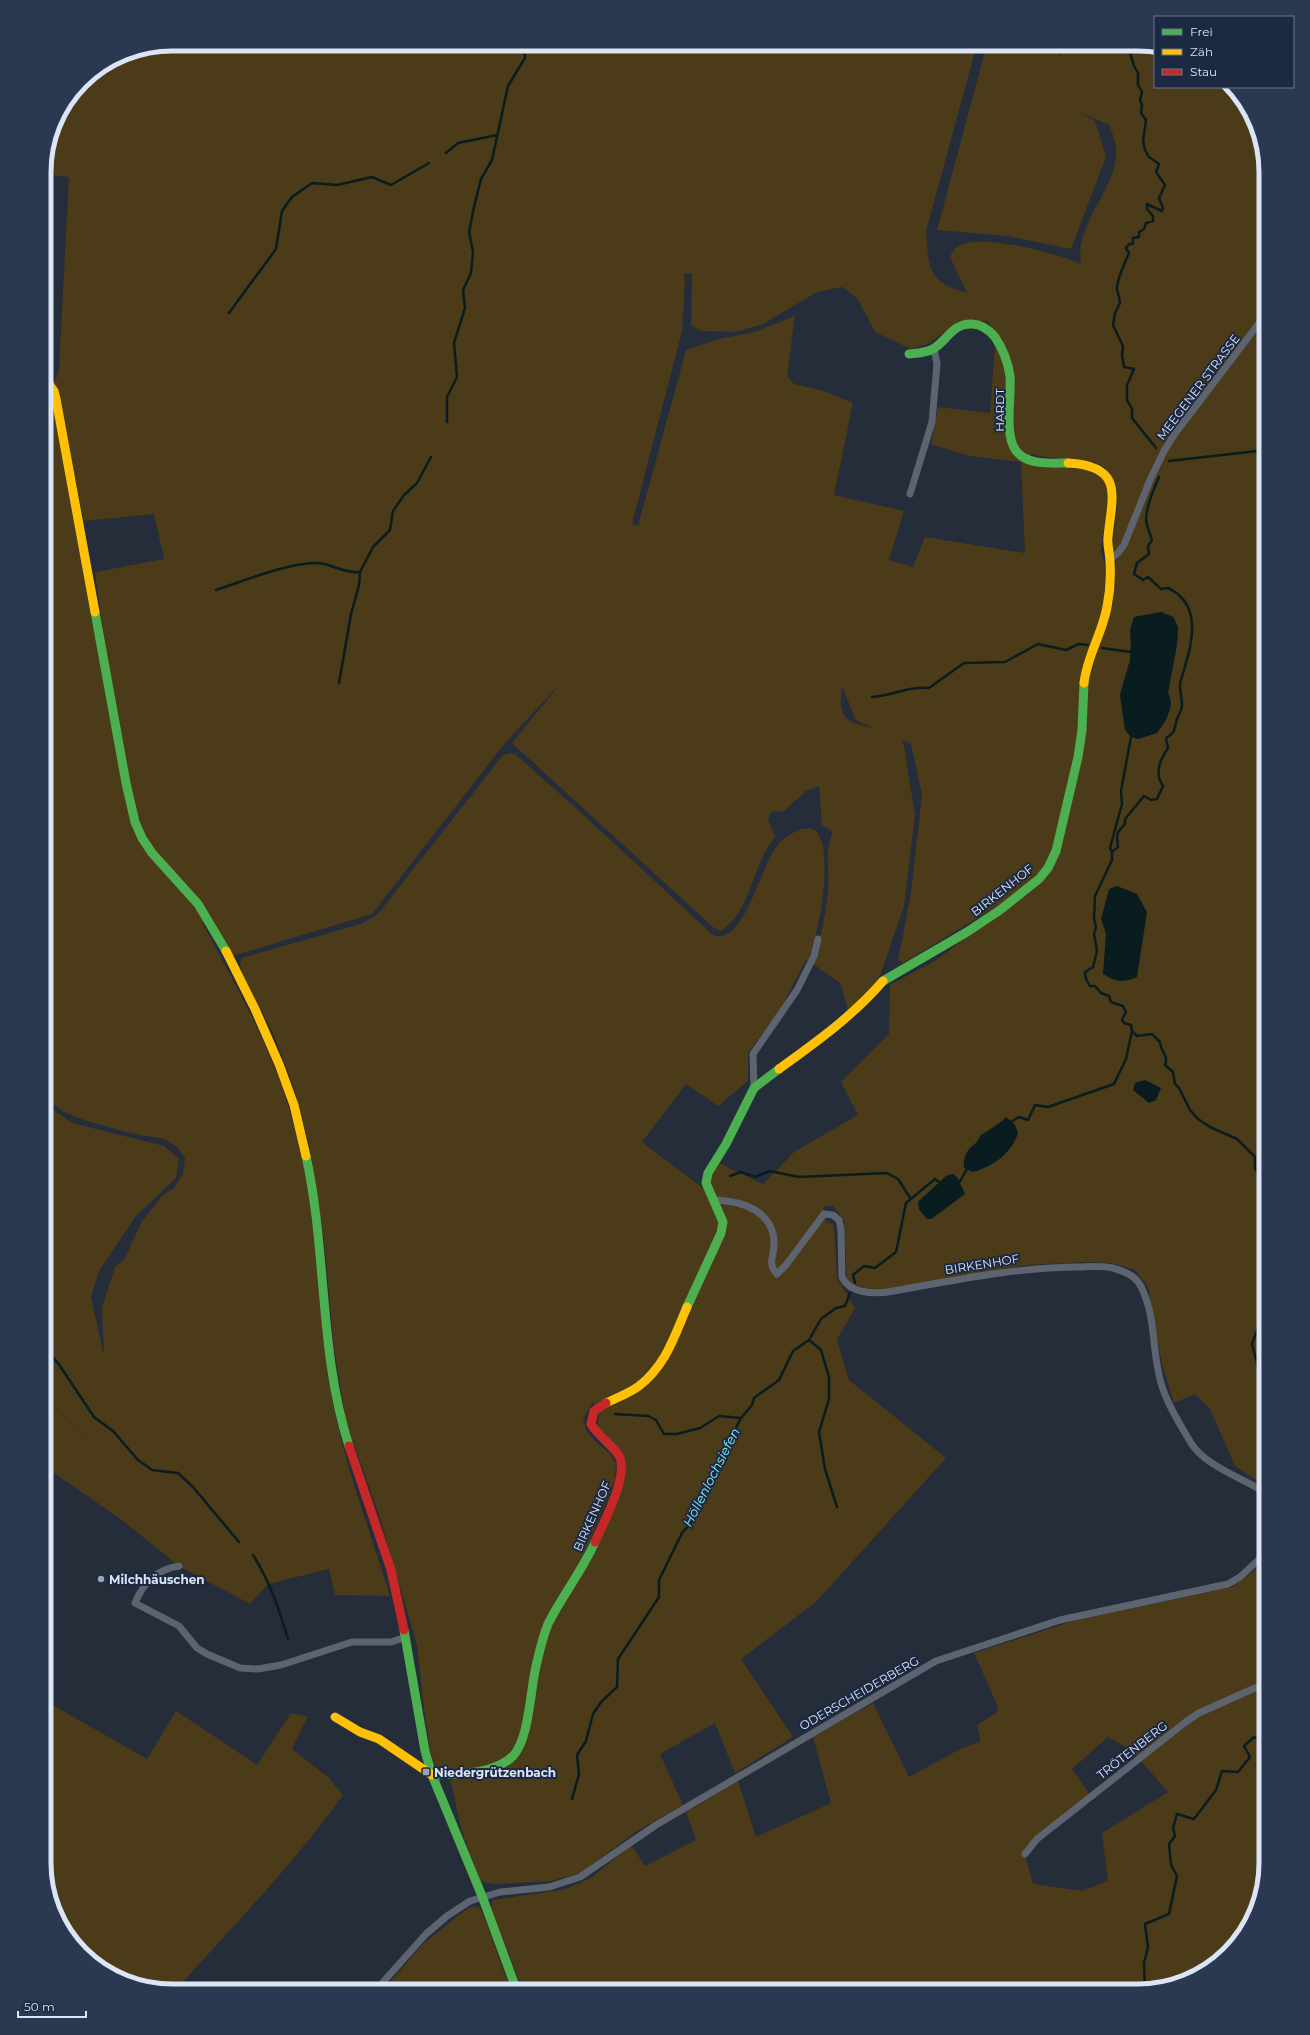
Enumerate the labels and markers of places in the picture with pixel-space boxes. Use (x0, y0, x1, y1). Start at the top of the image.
place label: Milchhäuschen (109, 1572, 205, 1587)
marker: Milchhäuschen (96, 1574, 106, 1584)
place label: Niedergrützenbach (434, 1765, 556, 1780)
marker: Niedergrützenbach (421, 1767, 431, 1777)

